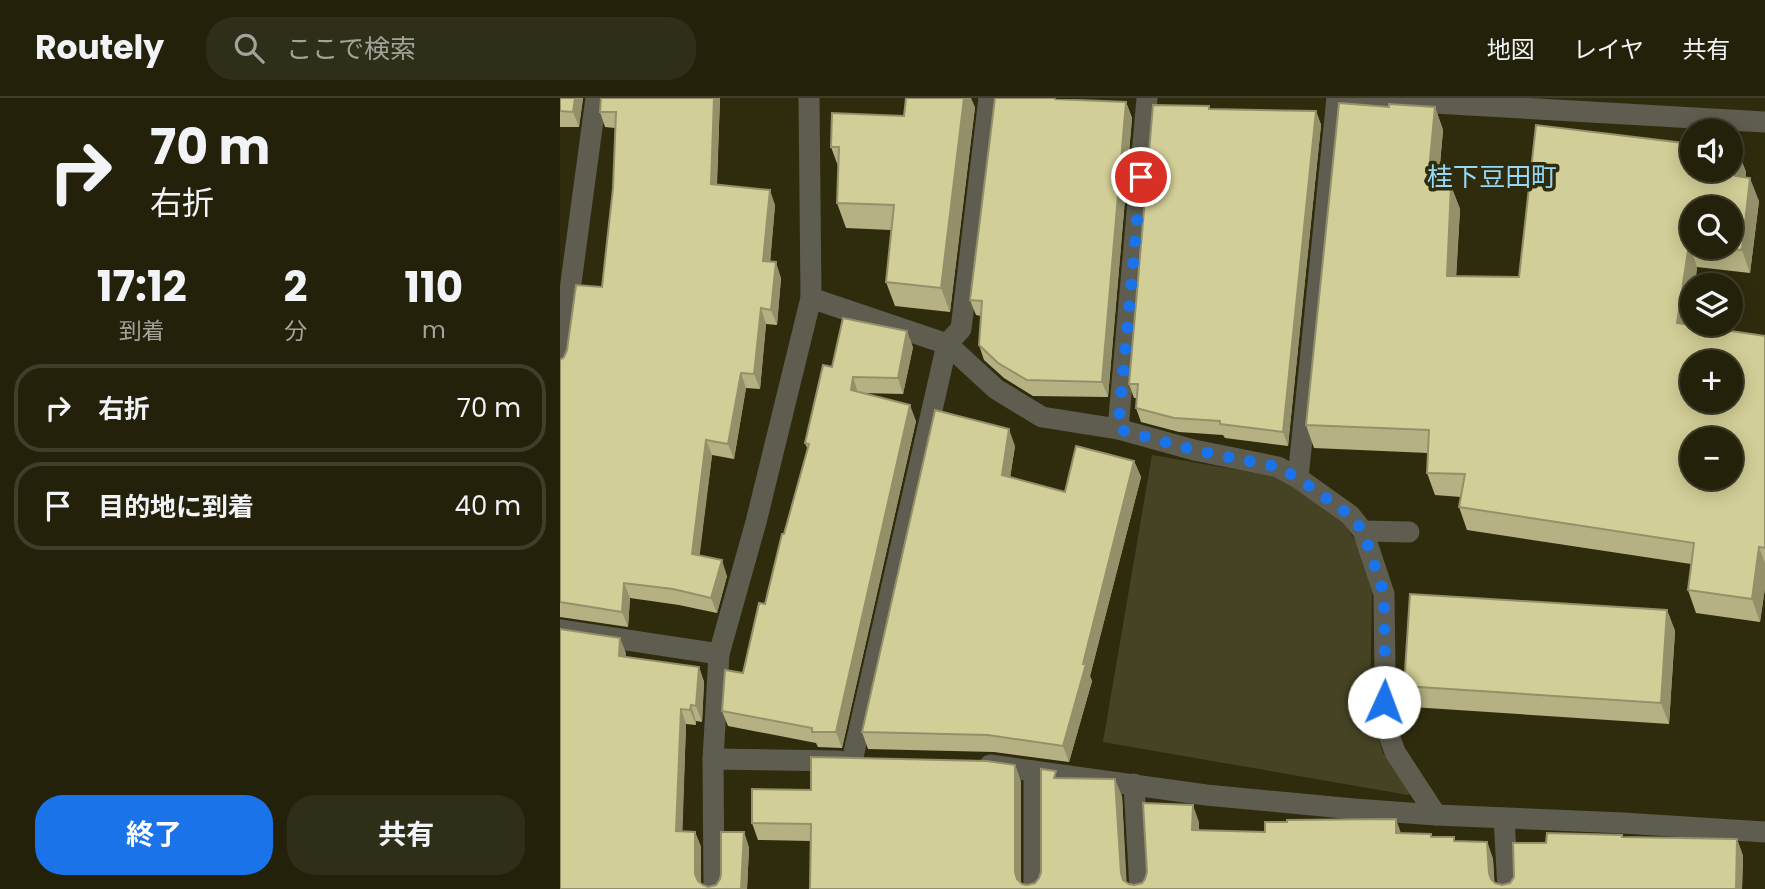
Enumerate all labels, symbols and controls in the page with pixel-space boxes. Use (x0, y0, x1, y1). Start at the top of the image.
search box (206, 17, 696, 80)
text: Routely (35, 24, 164, 71)
icon: search (230, 29, 268, 67)
text: ここで検索 (286, 31, 416, 67)
text: 地図 (1487, 33, 1535, 66)
text: レイヤ (1573, 33, 1644, 66)
text: 共有 (1682, 33, 1730, 66)
text: 70 m (150, 113, 270, 181)
map controls (1680, 119, 1743, 490)
button: sound (1680, 119, 1743, 182)
icon: right (35, 126, 126, 217)
pin (1111, 147, 1171, 207)
icon: arrive (1122, 158, 1160, 196)
district label: 桂下豆田町 (1427, 159, 1557, 195)
text: 右折 (150, 180, 214, 225)
button: search (1680, 196, 1743, 259)
text: 17:12 (97, 257, 187, 316)
text: 2 (284, 257, 307, 316)
text: 110 (404, 258, 463, 317)
button: layers (1680, 273, 1743, 336)
text: m (422, 314, 446, 346)
text: 到着 (119, 315, 165, 347)
text: 分 (284, 315, 307, 347)
button: + (1680, 350, 1743, 413)
icon: right (39, 389, 77, 427)
text: 70 m (457, 390, 521, 426)
text: 右折 (98, 391, 150, 427)
button: − (1680, 427, 1743, 490)
icon: arrive (39, 487, 77, 525)
text: 40 m (455, 488, 521, 524)
text: 目的地に到着 (98, 489, 254, 525)
position arrow (1347, 665, 1421, 739)
button: 終了 (35, 795, 273, 875)
button: 共有 (287, 795, 525, 875)

